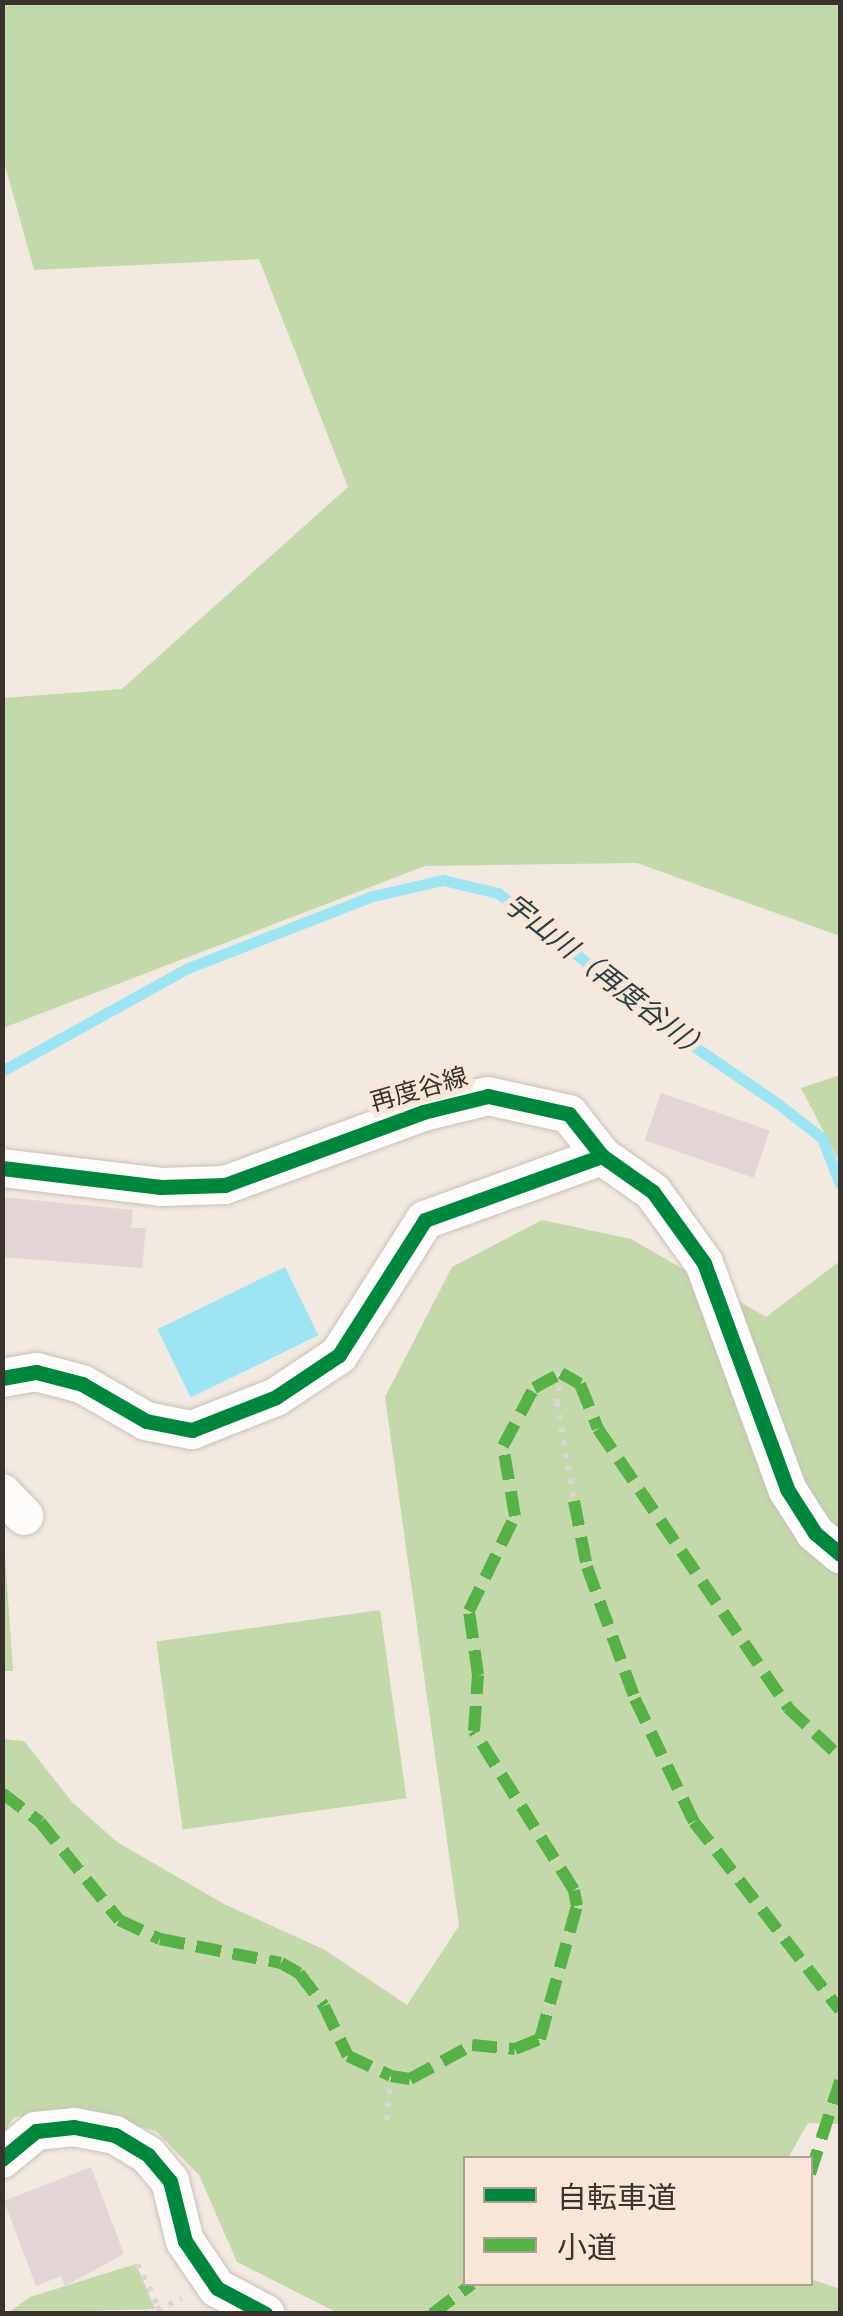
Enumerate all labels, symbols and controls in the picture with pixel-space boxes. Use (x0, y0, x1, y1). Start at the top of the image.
water label: 宇山川（再度谷川） (497, 887, 717, 1069)
street label: 再度谷線 (367, 1062, 471, 1118)
legend (463, 2156, 813, 2286)
text: 自転車道 (557, 2180, 677, 2215)
text: 小道 (557, 2230, 617, 2265)

